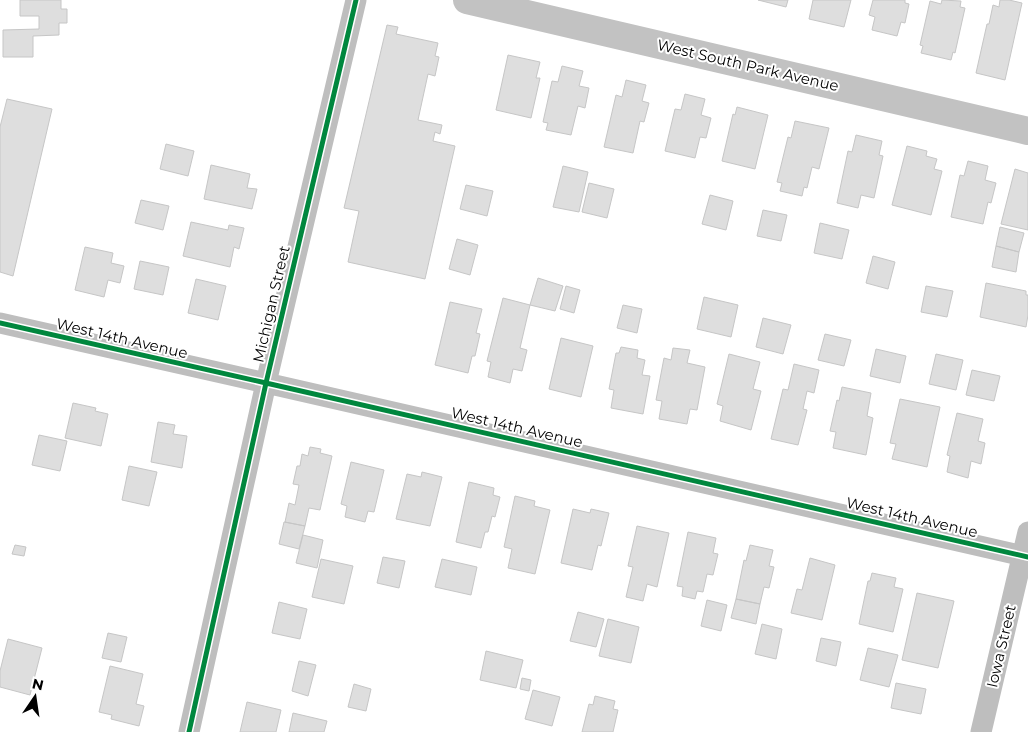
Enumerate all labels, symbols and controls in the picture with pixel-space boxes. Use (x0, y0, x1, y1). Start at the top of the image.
street label: West South Park Avenue (655, 35, 841, 95)
street label: Michigan Street (248, 244, 294, 364)
street label: West 14th Avenue (54, 314, 190, 362)
street label: West 14th Avenue (449, 403, 585, 451)
street label: West 14th Avenue (844, 493, 980, 541)
street label: Iowa Street (982, 603, 1020, 689)
north arrow (10, 672, 60, 722)
text: N (30, 674, 45, 694)

